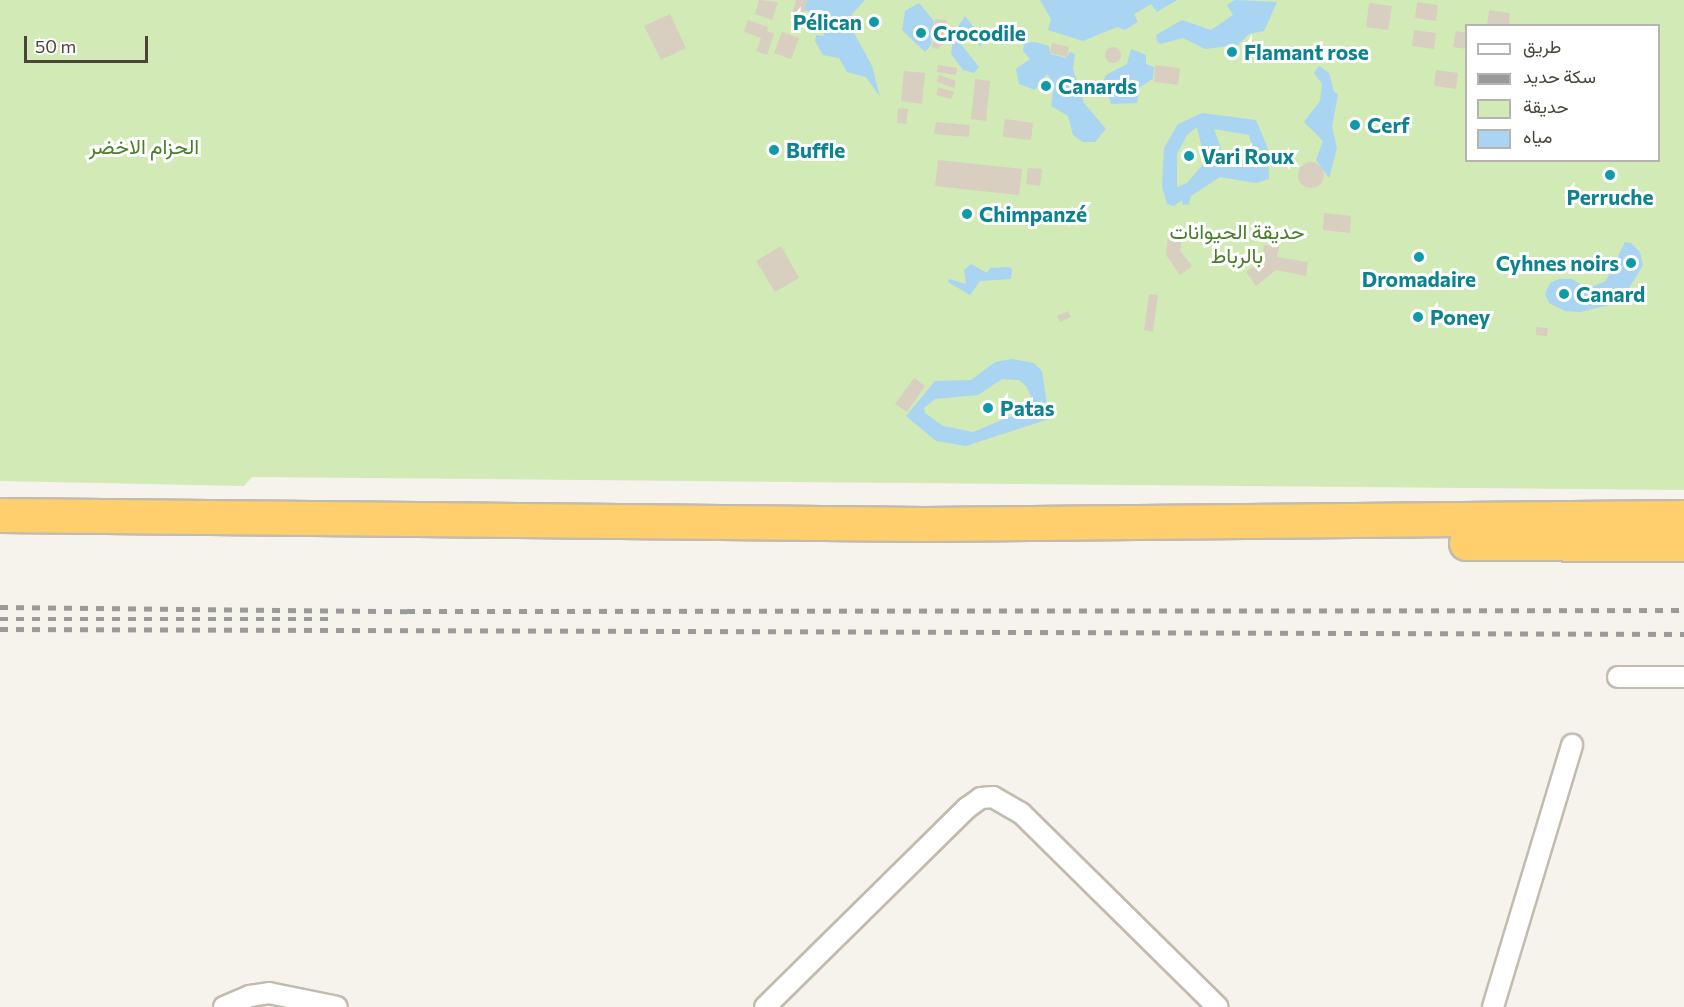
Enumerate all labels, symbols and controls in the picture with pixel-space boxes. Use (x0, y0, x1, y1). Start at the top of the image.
place label: Pélican (793, 9, 862, 35)
marker: Pélican (867, 15, 881, 29)
place label: Crocodile (933, 20, 1026, 46)
scale bar (27, 24, 152, 62)
legend (1465, 24, 1660, 162)
marker: Crocodile (914, 26, 928, 40)
text: 50 m (35, 35, 76, 57)
text: طريق (1523, 35, 1561, 57)
place label: Flamant rose (1244, 39, 1369, 65)
marker: Flamant rose (1225, 45, 1239, 59)
text: سكة حديد (1523, 65, 1596, 87)
place label: Canards (1058, 73, 1137, 99)
marker: Canards (1039, 79, 1053, 93)
text: حديقة (1523, 95, 1569, 117)
place label: Cerf (1367, 112, 1410, 138)
marker: Cerf (1348, 118, 1362, 132)
text: مياه (1523, 125, 1552, 147)
park label: الحزام الاخضر (89, 133, 199, 159)
place label: Buffle (786, 137, 845, 163)
marker: Buffle (767, 143, 781, 157)
place label: Vari Roux (1201, 143, 1295, 169)
marker: Vari Roux (1182, 149, 1196, 163)
marker: Perruche (1603, 168, 1617, 182)
place label: Perruche (1566, 184, 1654, 210)
place label: Chimpanzé (979, 201, 1087, 227)
marker: Chimpanzé (960, 207, 974, 221)
park label: حديقة الحيوانات بالرباط (1169, 218, 1305, 268)
marker: Dromadaire (1412, 250, 1426, 264)
place label: Cyhnes noirs (1496, 250, 1619, 276)
marker: Cyhnes noirs (1624, 256, 1638, 270)
place label: Dromadaire (1362, 266, 1476, 292)
place label: Canard (1576, 281, 1645, 307)
marker: Canard (1557, 287, 1571, 301)
place label: Poney (1430, 304, 1490, 330)
marker: Poney (1411, 310, 1425, 324)
place label: Patas (1000, 395, 1054, 421)
marker: Patas (981, 401, 995, 415)

